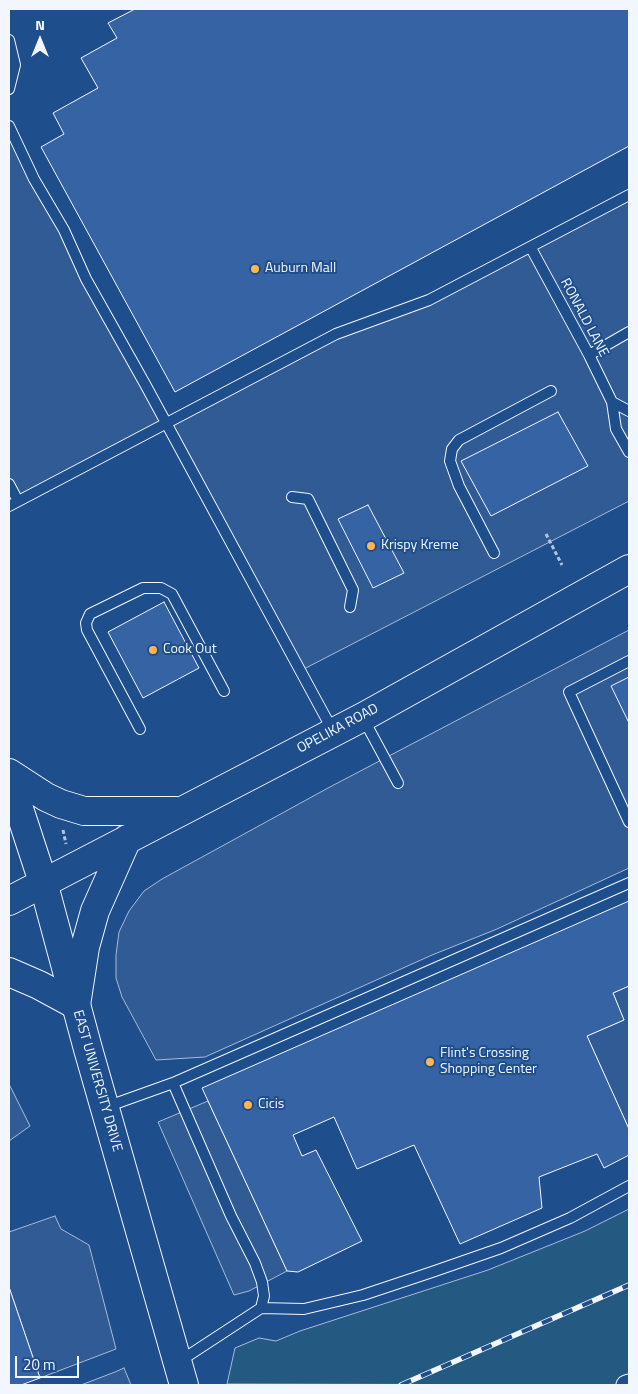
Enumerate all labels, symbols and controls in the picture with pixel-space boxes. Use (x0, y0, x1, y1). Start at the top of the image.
text: N (35, 14, 45, 35)
north arrow (15, 15, 65, 65)
place label: Auburn Mall (265, 261, 336, 277)
marker: Auburn Mall (249, 263, 261, 275)
street label: RONALD LANE (556, 276, 612, 360)
place label: Krispy Kreme (381, 538, 459, 554)
marker: Krispy Kreme (365, 540, 377, 552)
place label: Cook Out (163, 642, 217, 658)
marker: Cook Out (147, 644, 159, 656)
street label: OPELIKA ROAD (294, 700, 382, 758)
street label: EAST UNIVERSITY DRIVE (69, 1008, 125, 1154)
place label: Flint's Crossing Shopping Center (440, 1046, 537, 1078)
marker: Flint's Crossing Shopping Center (424, 1056, 436, 1068)
place label: Cicis (258, 1097, 284, 1113)
marker: Cicis (242, 1099, 254, 1111)
scale bar (18, 1346, 81, 1378)
text: 20 m (23, 1353, 56, 1376)

